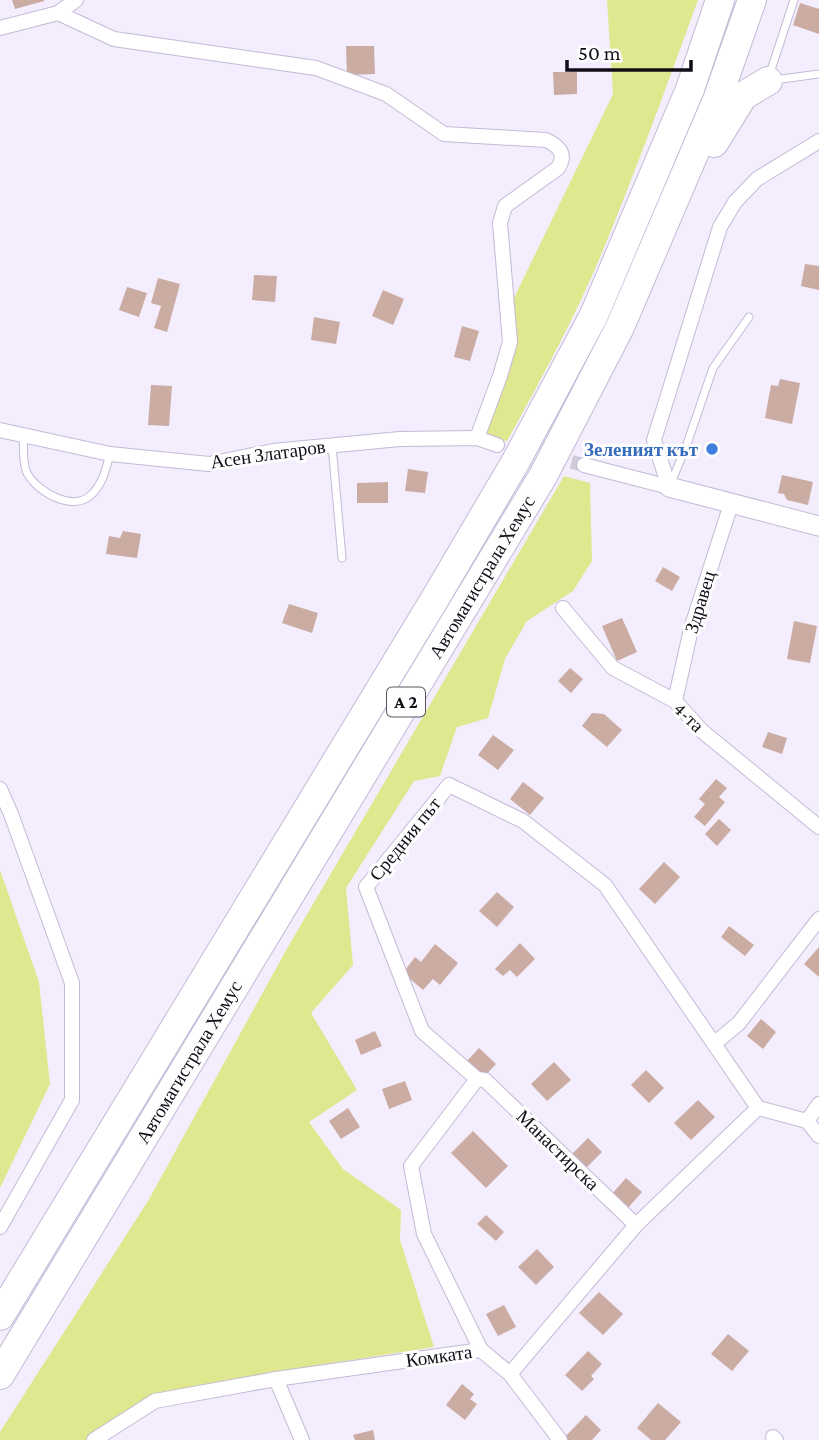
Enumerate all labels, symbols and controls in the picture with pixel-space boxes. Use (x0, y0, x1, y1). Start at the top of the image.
scale bar (567, 28, 691, 72)
text: 50 m (578, 41, 621, 65)
street label: Асен Златаров (209, 436, 327, 472)
place label: Зеленият кът (584, 439, 699, 460)
marker: Зеленият кът (704, 441, 720, 457)
street label: Автомагистрала Хемус (425, 492, 539, 662)
street label: Здравец (681, 568, 719, 636)
road number: A 2 (387, 688, 425, 716)
street label: 4-та (670, 698, 709, 737)
street label: Средния път (365, 793, 445, 885)
street label: Автомагистрала Хемус (132, 977, 246, 1147)
street label: Манастирска (513, 1106, 604, 1195)
street label: Комката (404, 1341, 474, 1371)

